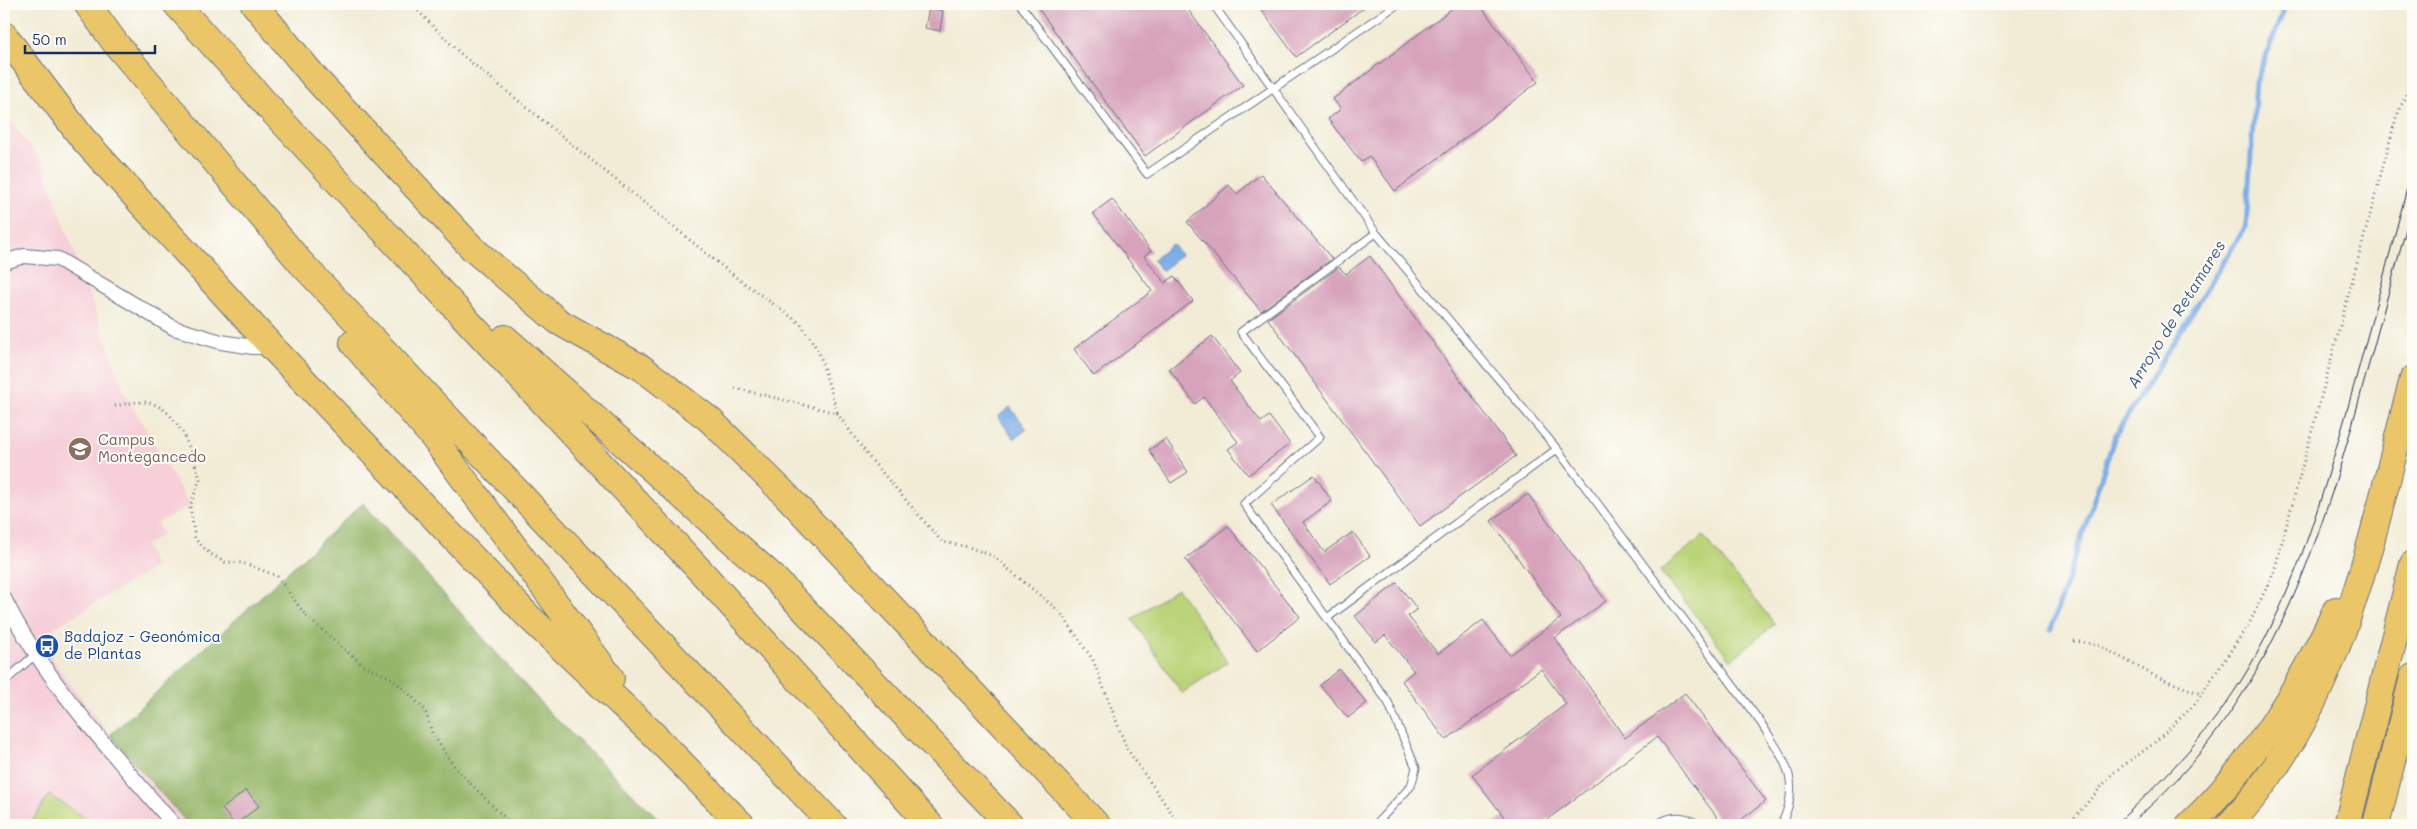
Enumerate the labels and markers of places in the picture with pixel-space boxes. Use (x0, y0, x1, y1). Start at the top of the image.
place label: Campus Montegancedo (98, 429, 206, 466)
school or university icon: Campus Montegancedo (67, 436, 93, 462)
place label: Badajoz - Geonómica de Plantas (64, 626, 221, 663)
bus stop icon: Badajoz - Geonómica de Plantas (34, 633, 60, 659)

